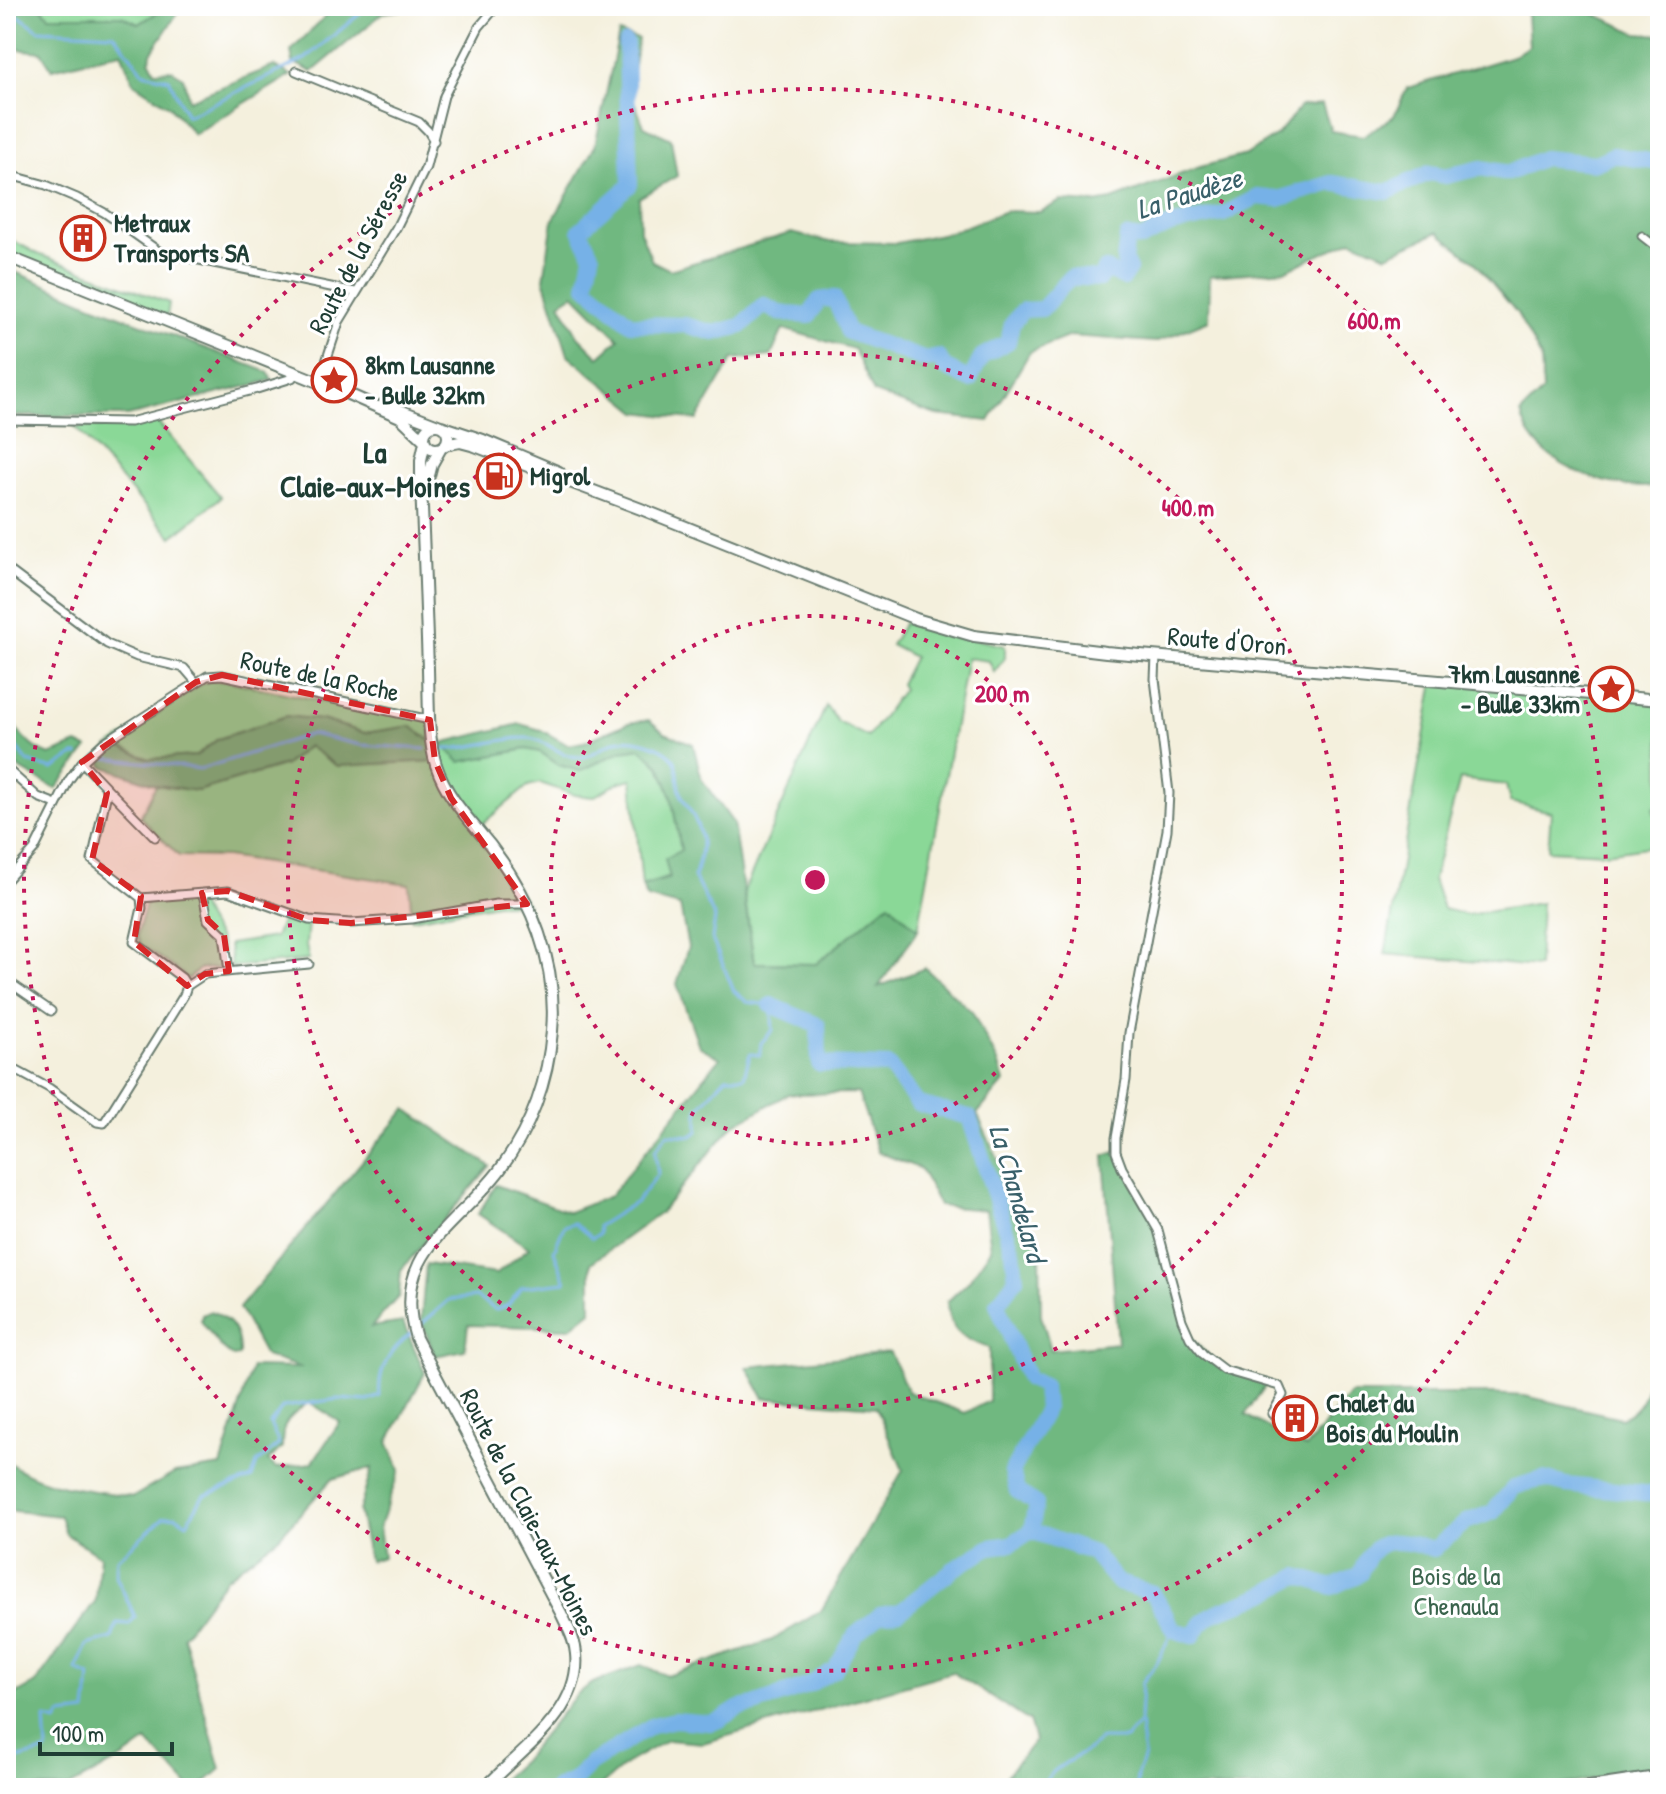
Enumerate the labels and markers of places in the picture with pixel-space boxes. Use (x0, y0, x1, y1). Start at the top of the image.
place label: Metraux Transports SA (113, 205, 250, 271)
building icon: Metraux Transports SA (59, 214, 107, 262)
place label: 8km Lausanne - Bulle 32km (365, 347, 496, 412)
place icon: 8km Lausanne - Bulle 32km (310, 356, 358, 404)
fuel station icon: Migrol (475, 452, 523, 500)
place label: Migrol (530, 458, 591, 494)
place label: 7km Lausanne - Bulle 33km (1447, 656, 1581, 721)
place icon: 7km Lausanne - Bulle 33km (1587, 665, 1635, 713)
centre of rings (801, 866, 829, 894)
place label: Chalet du Bois du Moulin (1326, 1385, 1459, 1450)
building icon: Chalet du Bois du Moulin (1271, 1394, 1319, 1442)

